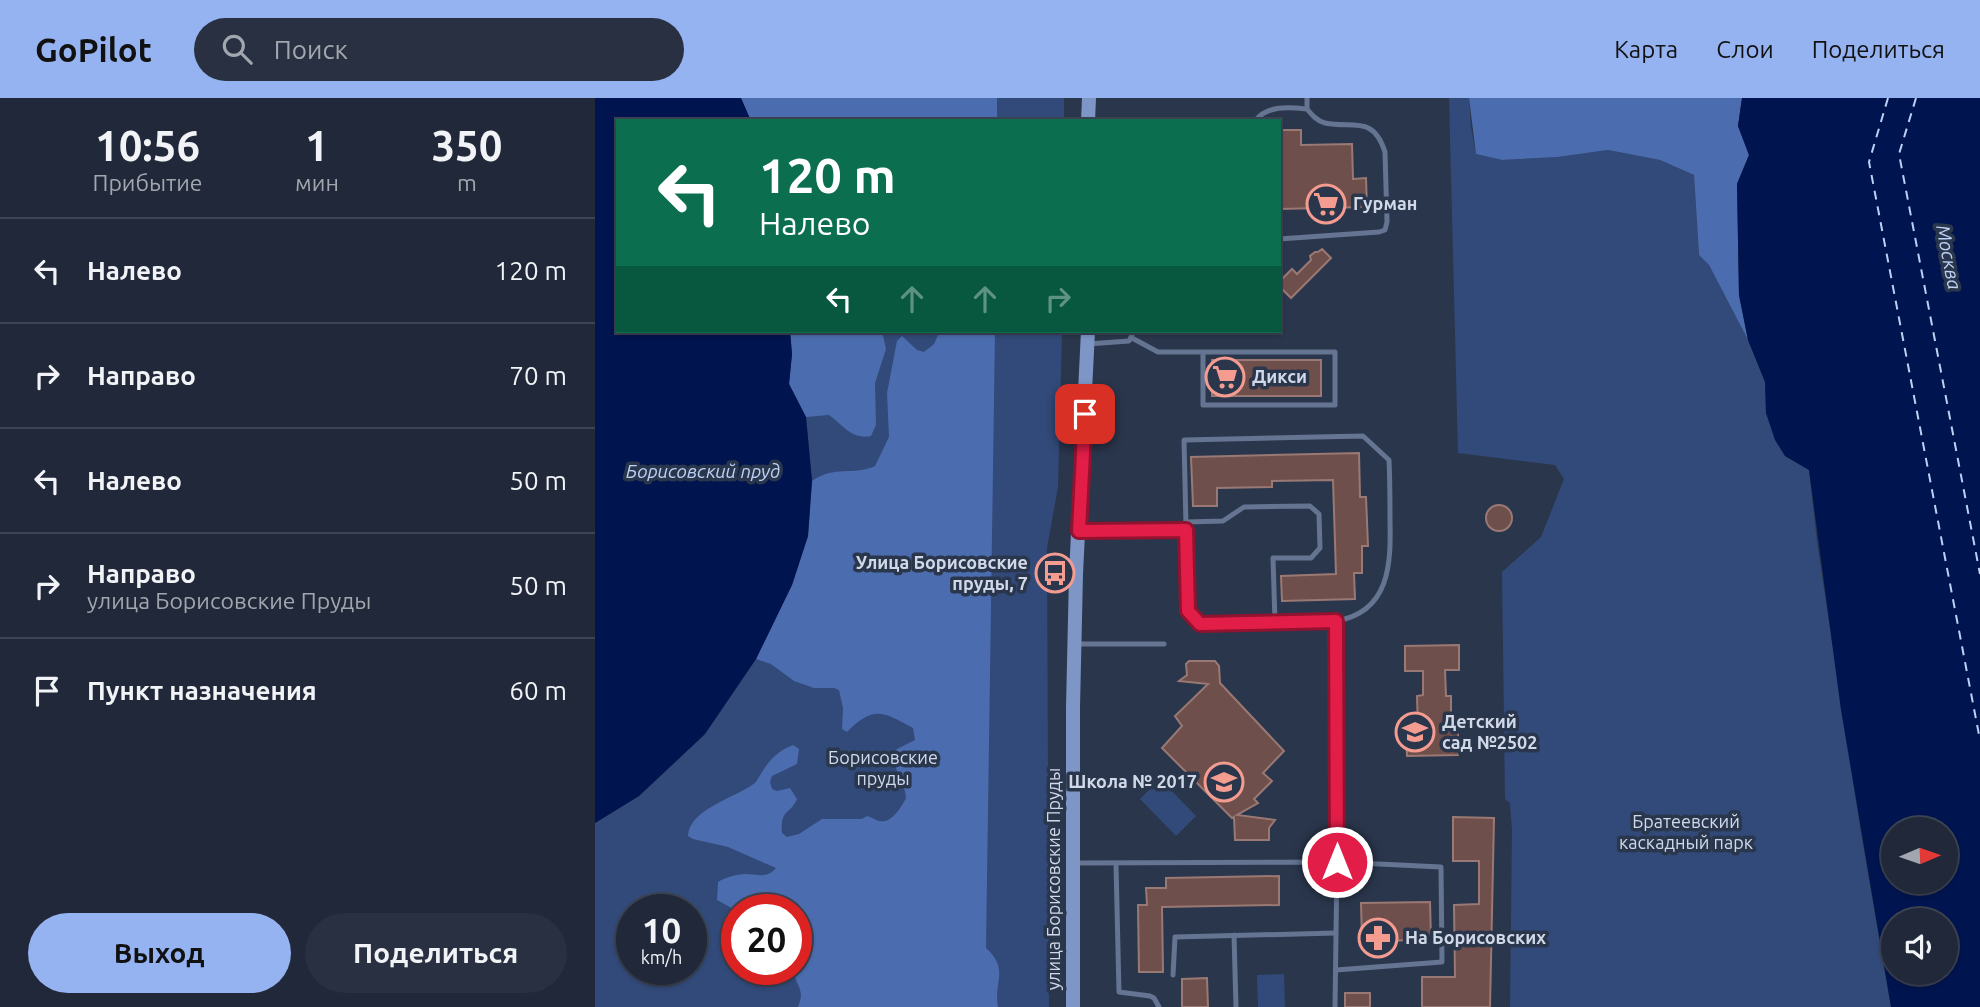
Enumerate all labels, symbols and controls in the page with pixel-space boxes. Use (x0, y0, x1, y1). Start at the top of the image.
search box (194, 18, 684, 81)
icon: search (218, 30, 256, 68)
text: GoPilot (35, 31, 152, 68)
text: Поиск (274, 35, 348, 64)
text: Карта (1614, 36, 1678, 63)
text: Слои (1716, 36, 1774, 63)
text: Поделиться (1812, 36, 1945, 63)
text: 10:56 (95, 122, 200, 169)
text: 1 (305, 122, 329, 169)
text: 350 (431, 122, 502, 169)
icon: left (644, 147, 735, 238)
text: 120 m (759, 147, 896, 202)
text: Прибытие (93, 170, 203, 195)
text: мин (295, 170, 339, 195)
text: m (457, 170, 477, 195)
supermarket icon: Гурман (1305, 183, 1347, 225)
place label: Гурман (1353, 193, 1417, 213)
text: Налево (759, 205, 871, 241)
water label: Москва (1932, 223, 1966, 291)
icon: left (28, 252, 66, 290)
text: Налево (87, 256, 182, 285)
text: 120 m (495, 256, 567, 285)
icon: left (820, 280, 858, 318)
icon: ahead (893, 280, 931, 318)
icon: ahead (966, 280, 1004, 318)
icon: right (1039, 280, 1077, 318)
supermarket icon: Дикси (1204, 356, 1246, 398)
icon: right (28, 357, 66, 395)
text: Направо (87, 361, 196, 390)
text: 70 m (509, 361, 567, 390)
place label: Дикси (1252, 366, 1307, 386)
pin (1055, 384, 1115, 444)
icon: arrive (1066, 395, 1104, 433)
water label: Борисовский пруд (626, 460, 780, 482)
icon: left (28, 462, 66, 500)
text: Налево (87, 466, 182, 495)
text: 50 m (509, 466, 567, 495)
place label: Улица Борисовские пруды, 7 (856, 552, 1028, 593)
bus stop icon: Улица Борисовские пруды, 7 (1034, 552, 1076, 594)
text: Направо (87, 559, 196, 588)
icon: right (28, 567, 66, 605)
text: 50 m (509, 571, 567, 600)
text: улица Борисовские Пруды (87, 588, 371, 613)
icon: arrive (28, 672, 66, 710)
text: Пункт назначения (87, 676, 317, 705)
text: 60 m (509, 676, 567, 705)
school or university icon: Детский сад №2502 (1394, 711, 1436, 753)
place label: Детский сад №2502 (1442, 711, 1537, 752)
park label: Борисовские пруды (828, 747, 938, 788)
school or university icon: Школа № 2017 (1203, 761, 1245, 803)
street label: улица Борисовские Пруды (1043, 768, 1063, 990)
place label: Школа № 2017 (1068, 771, 1197, 791)
park label: Братеевский каскадный парк (1619, 811, 1753, 852)
north arrow (1881, 817, 1958, 894)
map controls (1881, 817, 1958, 985)
position arrow (1300, 825, 1374, 899)
speed limit sign: 20 (721, 894, 812, 985)
button: sound (1881, 908, 1958, 985)
text: 10 (642, 910, 681, 950)
button: Выход (28, 913, 291, 993)
button: Поделиться (305, 913, 567, 993)
pharmacy icon: На Борисовских (1357, 917, 1399, 959)
place label: На Борисовских (1405, 927, 1546, 947)
text: km/h (641, 947, 682, 967)

